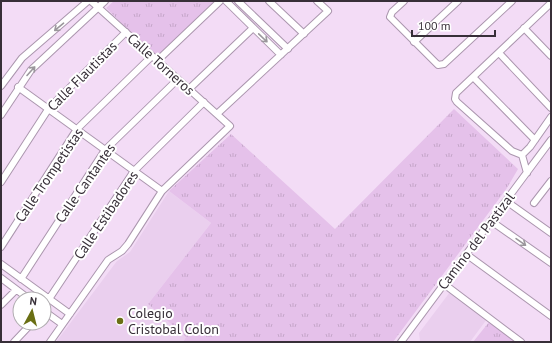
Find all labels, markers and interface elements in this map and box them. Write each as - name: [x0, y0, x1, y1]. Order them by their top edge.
- scale bar: [412, 12, 495, 38]
- text: 100 m: [418, 18, 451, 33]
- one-way arrow: [53, 22, 64, 31]
- street label: Calle Torneros: [124, 29, 198, 99]
- one-way arrow: [258, 33, 268, 42]
- street label: Calle Flautistas: [43, 37, 121, 115]
- one-way arrow: [26, 66, 36, 76]
- street label: Calle Trompetistas: [11, 124, 87, 226]
- street label: Calle Cantantes: [51, 140, 119, 226]
- street label: Calle Estibadores: [70, 167, 142, 263]
- street label: Camino del Pastizal: [434, 189, 518, 293]
- one-way arrow: [515, 238, 526, 246]
- north arrow: [12, 291, 52, 331]
- text: N: [29, 294, 38, 308]
- place label: Colegio Cristobal Colon: [128, 304, 219, 338]
- marker: Colegio Cristobal Colon: [115, 316, 125, 326]

